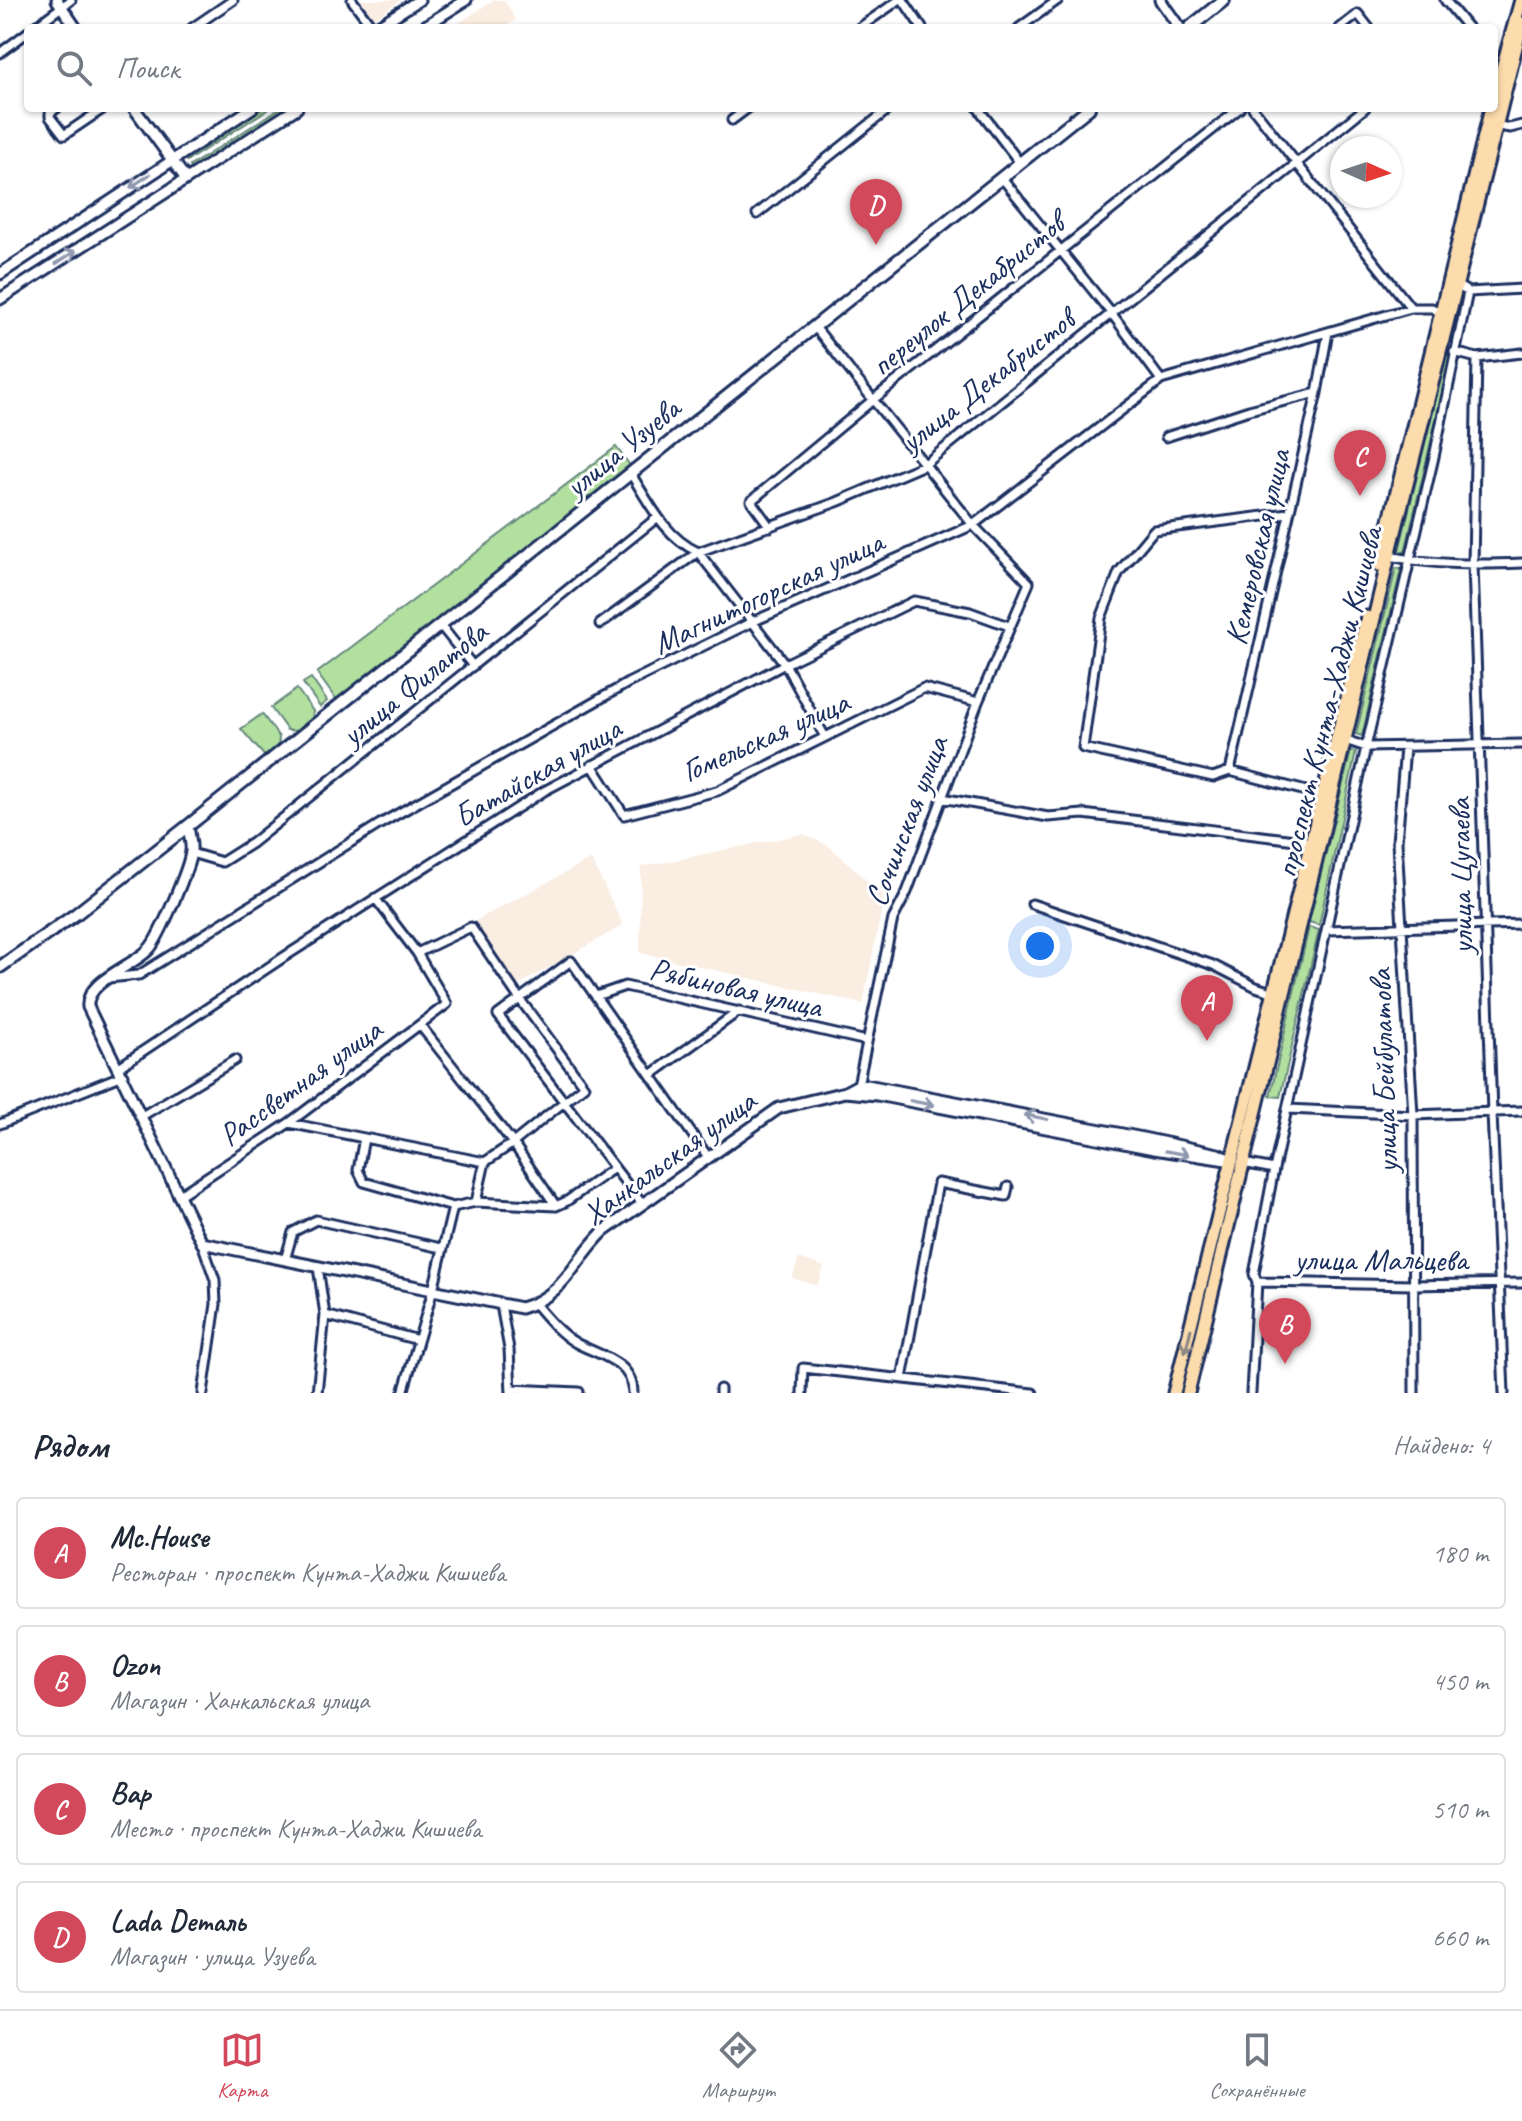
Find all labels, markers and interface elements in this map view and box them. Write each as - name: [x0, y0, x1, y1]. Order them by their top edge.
- search box: [24, 24, 1498, 112]
- icon: search: [52, 46, 96, 90]
- text: Поиск: [116, 49, 179, 87]
- north arrow: [1330, 136, 1402, 208]
- one-way arrow: [129, 174, 152, 190]
- pin: D: [850, 179, 902, 245]
- street label: переулок Декабристов: [862, 199, 1078, 385]
- one-way arrow: [54, 248, 76, 265]
- street label: улица Декабристов: [890, 296, 1087, 462]
- street label: улица Узуева: [555, 387, 691, 508]
- pin: C: [1334, 430, 1386, 496]
- street label: Кемеровская улица: [1215, 443, 1300, 649]
- street label: Магнитогорская улица: [646, 520, 893, 664]
- street label: проспект Кунта-Хаджи Кишиева: [1265, 520, 1393, 882]
- street label: улица Филатова: [331, 611, 497, 756]
- street label: Гомельская улица: [675, 680, 857, 792]
- street label: Батайская улица: [446, 707, 630, 837]
- street label: Сочинская улица: [855, 729, 958, 912]
- street label: улица Цугаева: [1439, 796, 1482, 956]
- your location: [1020, 926, 1060, 966]
- street label: Рябиновая улица: [646, 948, 828, 1028]
- street label: улица Бейбулатова: [1359, 966, 1408, 1176]
- pin: A: [1181, 975, 1233, 1041]
- street label: Рассветная улица: [211, 1008, 392, 1155]
- street label: Ханкальская улица: [575, 1080, 766, 1234]
- one-way arrow: [908, 1097, 934, 1112]
- one-way arrow: [1023, 1109, 1049, 1124]
- one-way arrow: [1164, 1146, 1189, 1161]
- street label: улица Мальцева: [1292, 1239, 1471, 1280]
- pin: B: [1259, 1298, 1311, 1364]
- one-way arrow: [1179, 1328, 1194, 1354]
- text: Рядом: [32, 1424, 108, 1467]
- text: Найдено: 4: [1393, 1429, 1490, 1462]
- text: Mc.House: [110, 1518, 208, 1556]
- text: A: [53, 1537, 67, 1570]
- text: 180 m: [1432, 1537, 1488, 1570]
- text: Ресторан · проспект Кунта-Хаджи Кишиева: [110, 1556, 506, 1589]
- text: Ozon: [110, 1646, 160, 1684]
- text: B: [53, 1665, 67, 1698]
- text: 450 m: [1432, 1665, 1488, 1698]
- text: Магазин · Ханкальская улица: [110, 1684, 369, 1717]
- text: Вар: [110, 1774, 150, 1812]
- text: C: [54, 1793, 66, 1826]
- text: 510 m: [1432, 1793, 1488, 1826]
- text: Место · проспект Кунта-Хаджи Кишиева: [110, 1812, 482, 1845]
- text: Lada Dеталь: [110, 1902, 246, 1940]
- text: D: [52, 1921, 68, 1954]
- text: 660 m: [1432, 1921, 1488, 1954]
- text: Магазин · улица Узуева: [110, 1940, 315, 1973]
- tab: Карта: [217, 2028, 268, 2104]
- tab: Маршрут: [702, 2028, 775, 2104]
- tab: Сохранённые: [1209, 2028, 1305, 2104]

